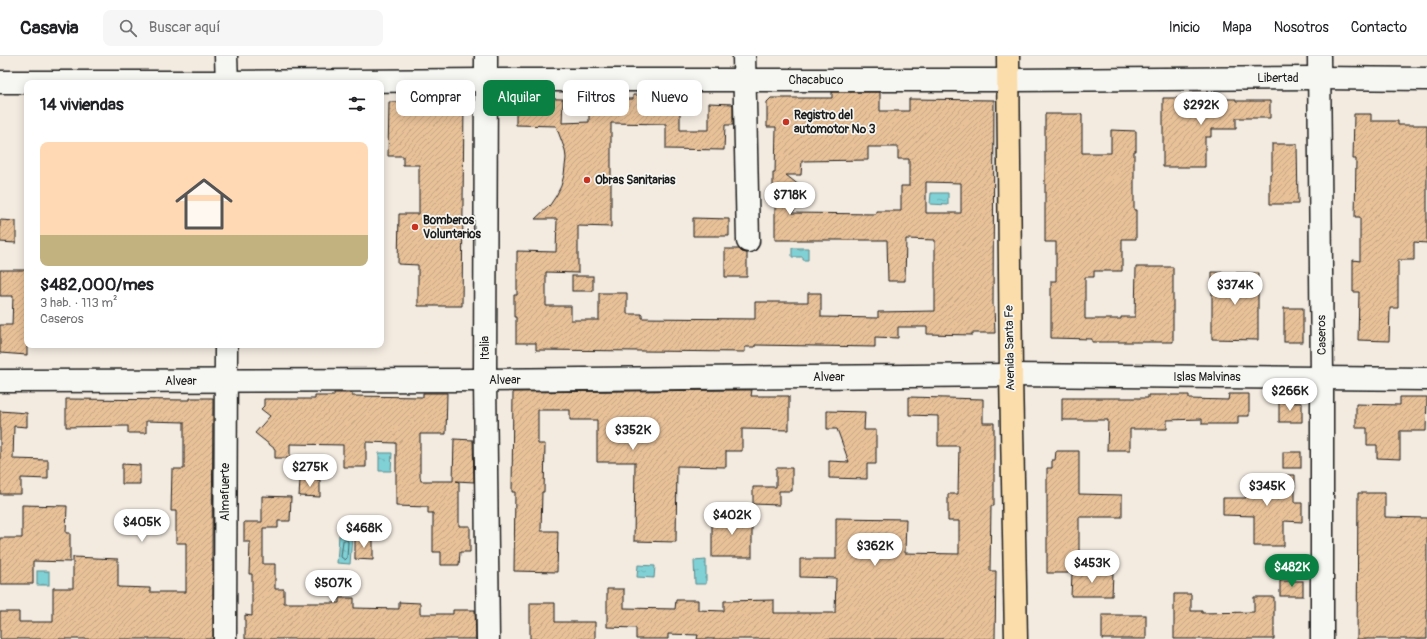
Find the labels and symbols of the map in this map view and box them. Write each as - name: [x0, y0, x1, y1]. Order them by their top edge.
- street label: Libertad: [1257, 71, 1299, 86]
- street label: Chacabuco: [789, 73, 844, 88]
- pin: $292K: [1173, 92, 1229, 126]
- place label: Registro del automotor Nº 3: [794, 108, 876, 137]
- marker: Registro del automotor Nº 3: [781, 117, 791, 127]
- place label: Obras Sanitarias: [595, 173, 676, 188]
- marker: Obras Sanitarias: [582, 175, 592, 185]
- pin: $718K: [762, 182, 818, 216]
- place label: Bomberos Voluntarios: [423, 213, 481, 242]
- marker: Bomberos Voluntarios: [410, 222, 420, 232]
- pin: $374K: [1207, 272, 1263, 306]
- street label: Avenida Santa Fe: [1002, 305, 1018, 391]
- street label: Caseros: [1314, 314, 1330, 355]
- street label: Italia: [478, 335, 493, 360]
- street label: Alvear: [813, 370, 846, 385]
- street label: Islas Malvinas: [1173, 370, 1241, 385]
- street label: Alvear: [489, 373, 522, 388]
- street label: Alvear: [165, 374, 198, 389]
- pin: $266K: [1262, 378, 1318, 412]
- pin: $352K: [605, 417, 661, 451]
- pin: $275K: [282, 454, 338, 488]
- street label: Almafuerte: [218, 463, 233, 521]
- pin: $345K: [1239, 473, 1295, 507]
- pin: $402K: [704, 502, 760, 536]
- pin: $405K: [114, 509, 170, 543]
- pin: $468K: [336, 515, 392, 549]
- pin: $362K: [847, 533, 903, 567]
- pin: $453K: [1064, 550, 1120, 584]
- pin: $482K: [1264, 554, 1320, 588]
- pin: $507K: [305, 570, 361, 604]

